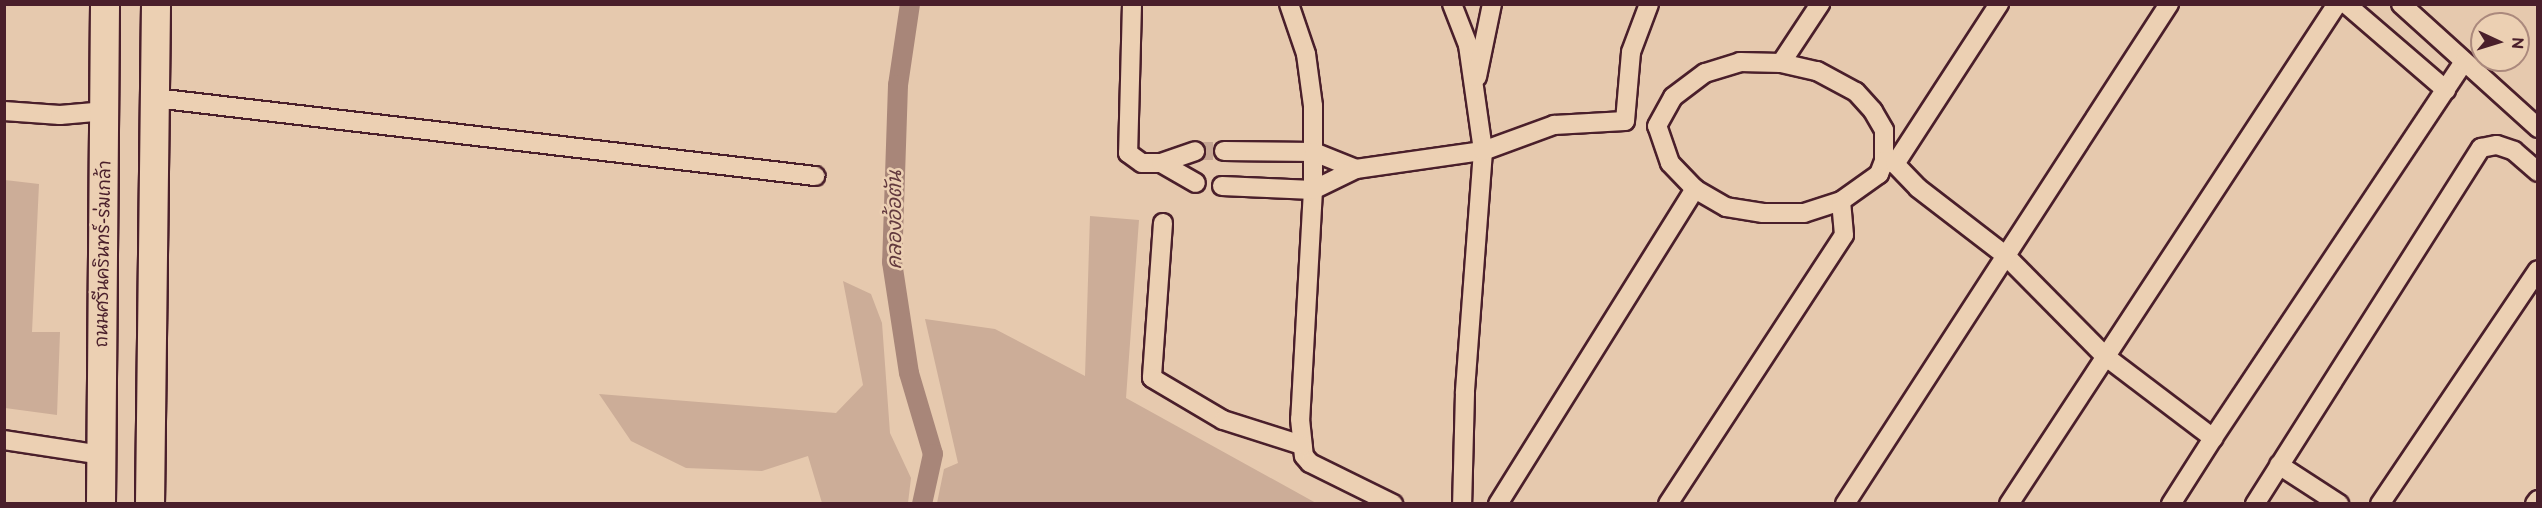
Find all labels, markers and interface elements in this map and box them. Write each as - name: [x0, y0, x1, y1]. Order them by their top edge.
- north arrow: [2470, 12, 2530, 72]
- text: N: [2507, 36, 2526, 50]
- street label: ถนนศรีนครินทร์-ร่มเกล้า: [92, 160, 116, 348]
- water label: คลองอ้อตัน: [883, 171, 907, 269]

